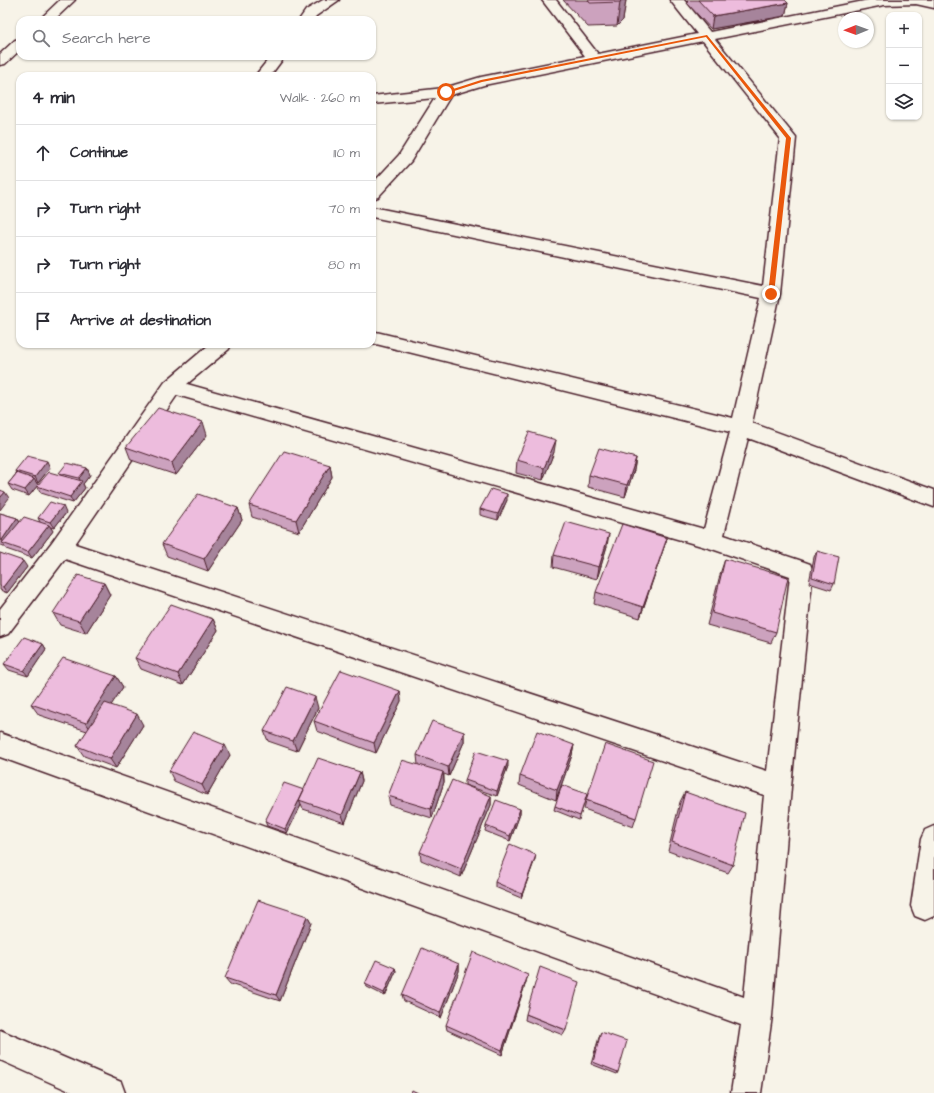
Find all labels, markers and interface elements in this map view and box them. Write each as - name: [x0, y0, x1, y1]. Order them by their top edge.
- north arrow: [838, 12, 874, 48]
- map controls: [886, 12, 922, 120]
- button: +: [886, 12, 922, 48]
- search box: [16, 16, 376, 60]
- icon: search: [30, 27, 52, 49]
- text: Search here: [62, 28, 151, 49]
- button: −: [886, 48, 922, 84]
- route start: [437, 83, 455, 101]
- button: layers: [886, 84, 922, 120]
- text: 4 min: [32, 86, 75, 110]
- text: Walk · 260 m: [280, 89, 360, 107]
- icon: ahead: [32, 142, 54, 164]
- text: Continue: [70, 142, 128, 163]
- text: 110 m: [333, 144, 360, 162]
- icon: right: [32, 198, 54, 220]
- text: Turn right: [70, 198, 141, 219]
- text: 70 m: [328, 200, 360, 218]
- icon: right: [32, 254, 54, 276]
- text: Turn right: [70, 254, 141, 275]
- text: 80 m: [328, 256, 360, 274]
- route end: [762, 285, 780, 303]
- icon: arrive: [32, 310, 54, 332]
- text: Arrive at destination: [70, 310, 211, 331]

